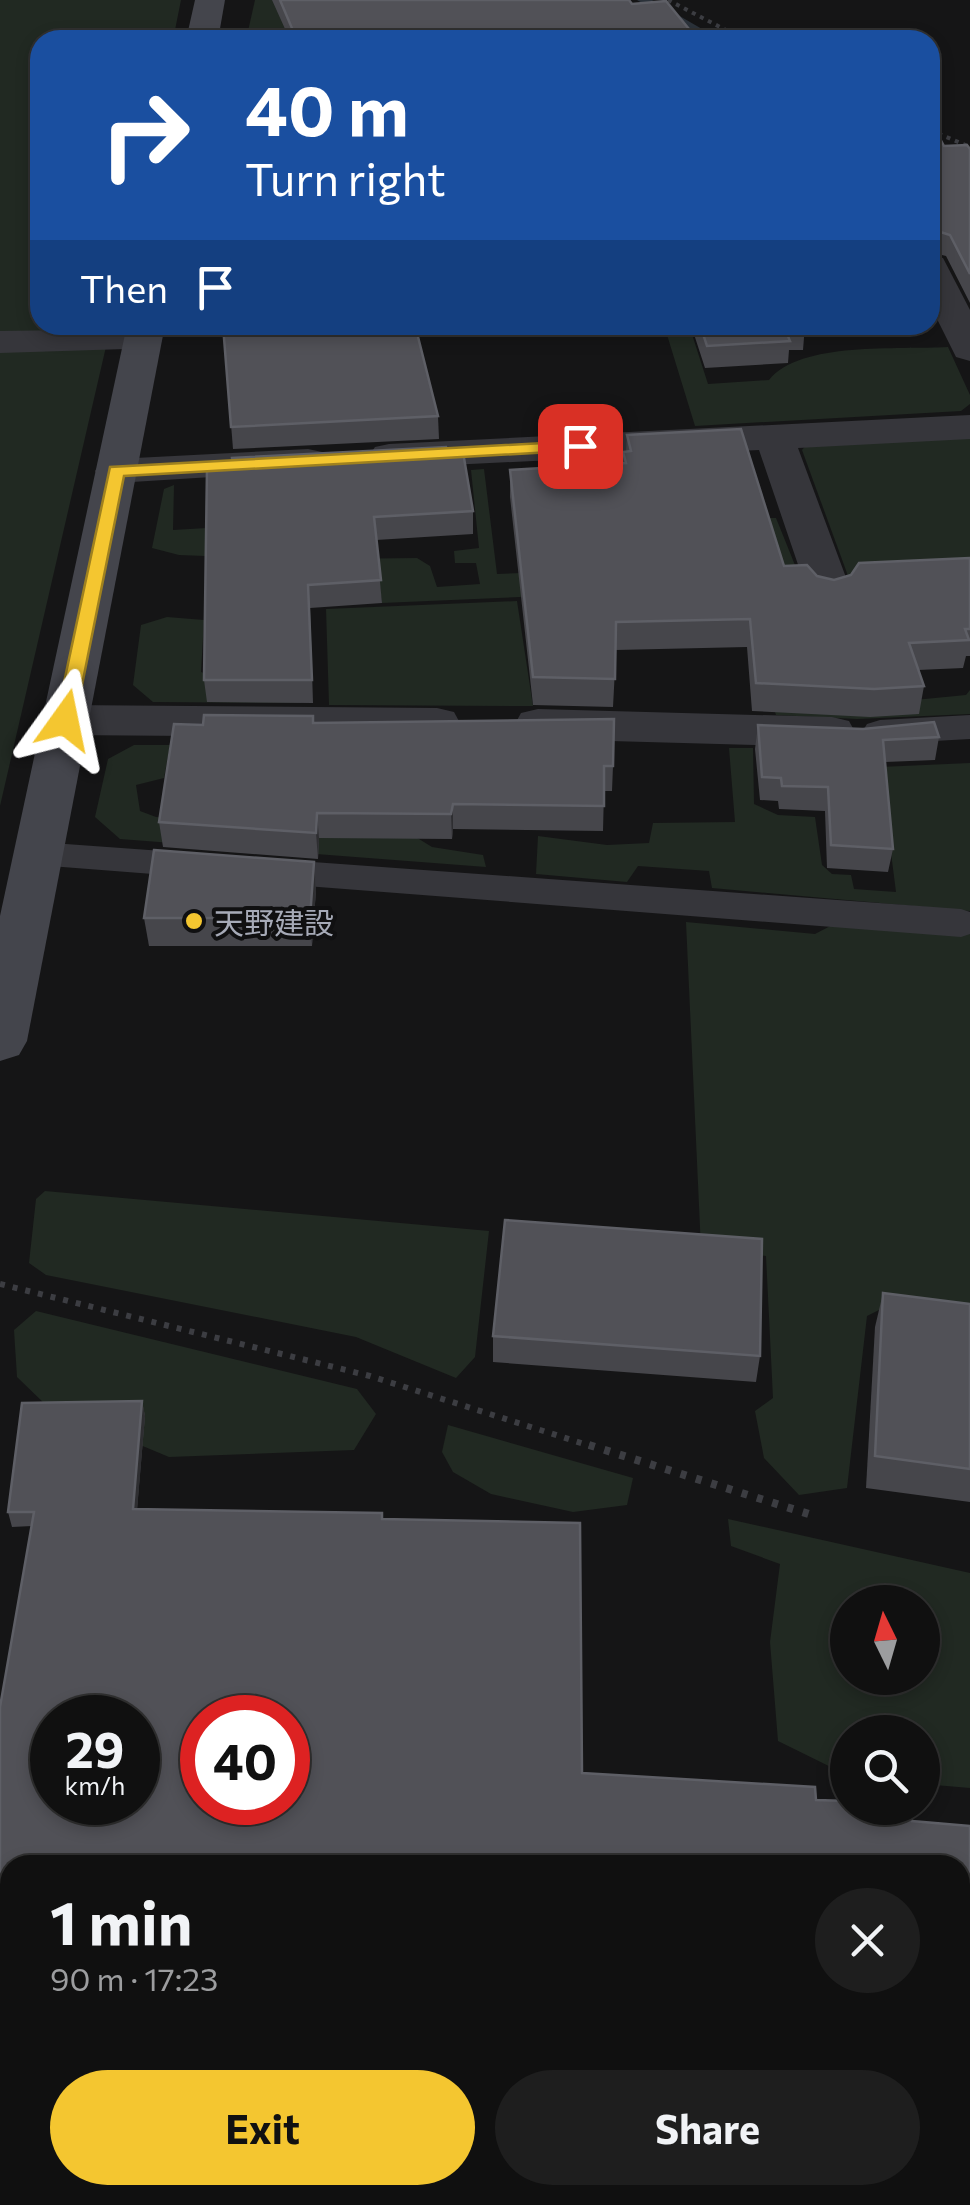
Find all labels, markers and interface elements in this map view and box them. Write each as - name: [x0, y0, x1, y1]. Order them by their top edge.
- text: 40 m: [245, 65, 409, 150]
- icon: right: [80, 70, 210, 200]
- text: Turn right: [245, 150, 446, 205]
- icon: arrive: [188, 260, 243, 315]
- text: Then: [80, 264, 168, 311]
- pin: [538, 404, 623, 489]
- icon: arrive: [553, 419, 608, 474]
- position arrow: [13.0, 668, 117.0, 772]
- place label: 天野建設: [214, 903, 334, 940]
- marker: 天野建設: [183, 910, 205, 932]
- north arrow: [830, 1585, 940, 1695]
- map controls: [830, 1585, 940, 1825]
- speed limit sign: 40: [180, 1695, 310, 1825]
- button: search: [830, 1715, 940, 1825]
- text: 29: [65, 1717, 124, 1778]
- text: km/h: [65, 1770, 125, 1800]
- text: 1 min: [50, 1884, 192, 1957]
- button: close: [815, 1888, 920, 1993]
- text: 90 m · 17:23: [50, 1958, 218, 1998]
- button: Exit: [50, 2070, 475, 2185]
- button: Share: [495, 2070, 920, 2185]

